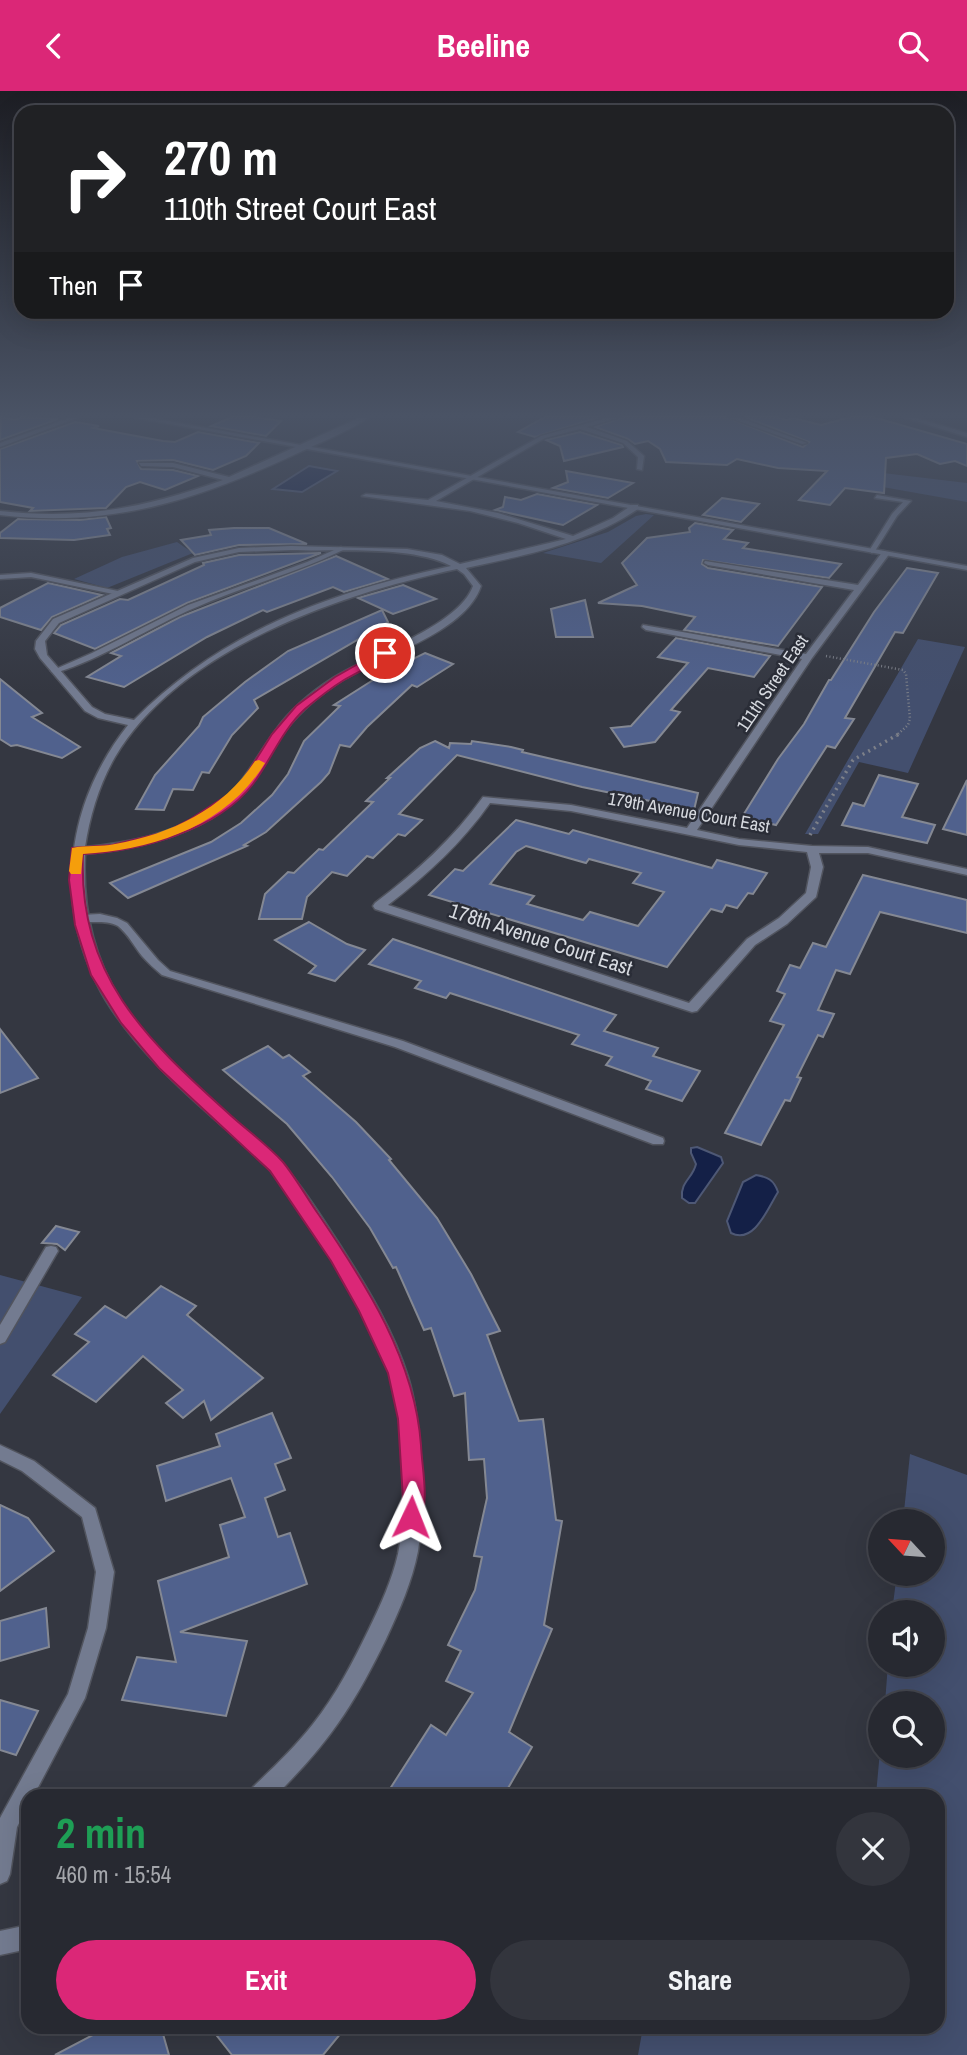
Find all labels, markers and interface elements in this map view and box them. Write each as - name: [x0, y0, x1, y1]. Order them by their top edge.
- text: Beeline: [437, 24, 530, 67]
- icon: back: [35, 27, 73, 65]
- icon: search: [894, 27, 932, 65]
- text: 270 m: [164, 124, 278, 190]
- icon: right: [49, 133, 140, 224]
- text: 110th Street Court East: [164, 187, 436, 230]
- icon: arrive: [112, 266, 150, 304]
- text: Then: [49, 268, 98, 303]
- pin: [355, 623, 415, 683]
- street label: 111th Street East: [730, 630, 814, 736]
- icon: arrive: [366, 634, 404, 672]
- street label: 179th Avenue Court East: [606, 785, 772, 839]
- street label: 178th Avenue Court East: [446, 896, 637, 982]
- position arrow: [374, 1480, 448, 1554]
- north arrow: [868, 1509, 945, 1585]
- map controls: [868, 1509, 945, 1768]
- button: sound: [868, 1600, 945, 1677]
- button: search: [868, 1691, 945, 1768]
- text: 2 min: [56, 1805, 146, 1861]
- button: close: [836, 1812, 910, 1886]
- text: 460 m · 15:54: [56, 1859, 171, 1890]
- button: Exit: [56, 1940, 476, 2020]
- button: Share: [490, 1940, 910, 2020]

